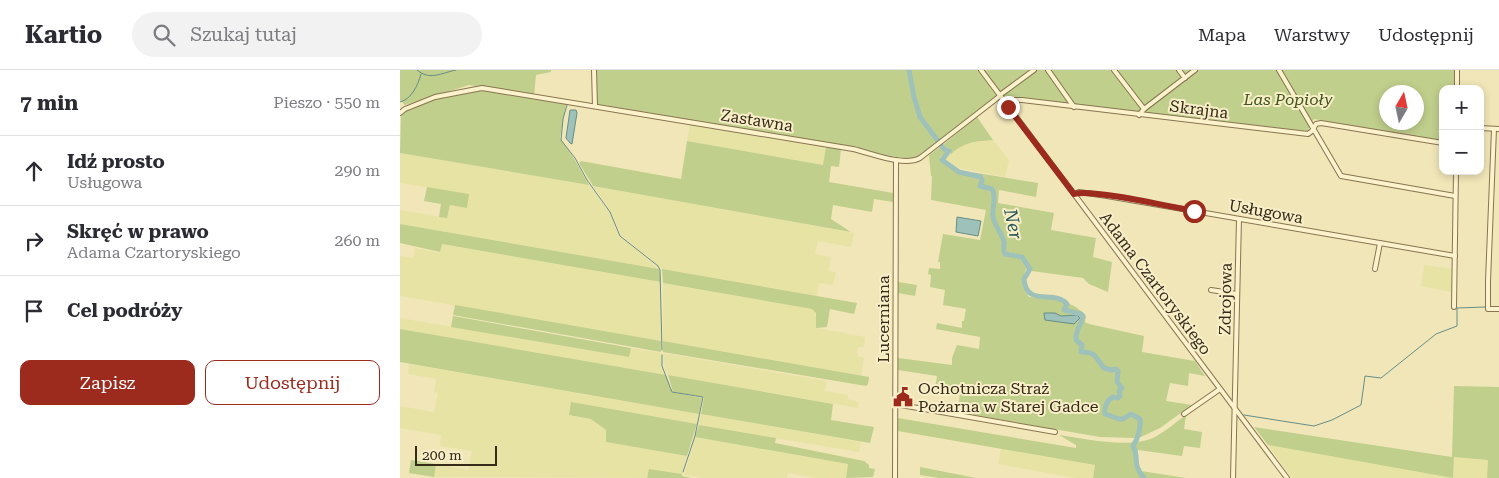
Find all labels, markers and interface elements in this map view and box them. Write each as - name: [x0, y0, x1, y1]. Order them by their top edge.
- search box: [132, 12, 482, 57]
- text: Kartio: [25, 21, 102, 49]
- icon: search: [150, 21, 178, 49]
- text: Szukaj tutaj: [190, 23, 297, 46]
- text: Mapa: [1198, 24, 1246, 45]
- text: Warstwy: [1274, 24, 1350, 45]
- text: Udostępnij: [1378, 24, 1474, 45]
- north arrow: [1379, 85, 1424, 130]
- map controls: [1439, 85, 1484, 175]
- button: +: [1439, 85, 1484, 130]
- park label: Las Popioły: [1242, 90, 1333, 109]
- text: 7 min: [20, 91, 78, 115]
- text: Pieszo · 550 m: [273, 93, 380, 112]
- route end: [997, 96, 1020, 119]
- street label: Skrajna: [1169, 96, 1230, 123]
- street label: Zastawna: [719, 105, 795, 136]
- button: −: [1439, 130, 1484, 175]
- text: Idź prosto: [67, 150, 165, 173]
- icon: ahead: [20, 157, 48, 185]
- text: 290 m: [334, 161, 380, 180]
- text: Usługowa: [67, 173, 142, 192]
- street label: Usługowa: [1227, 196, 1305, 227]
- route start: [1183, 200, 1206, 223]
- water label: Ner: [1000, 206, 1027, 242]
- street label: Adama Czartoryskiego: [1096, 208, 1216, 359]
- text: Skręć w prawo: [67, 220, 209, 243]
- icon: right: [20, 227, 48, 255]
- text: 260 m: [334, 231, 380, 250]
- text: Adama Czartoryskiego: [67, 243, 241, 262]
- street label: Zdrojowa: [1215, 262, 1236, 335]
- street label: Lucerniana: [874, 275, 893, 363]
- icon: arrive: [20, 297, 48, 325]
- text: Cel podróży: [67, 299, 182, 322]
- button: Zapisz: [20, 360, 195, 405]
- button: Udostępnij: [205, 360, 380, 405]
- place label: Ochotnicza Straż Pożarna w Starej Gadce: [918, 379, 1099, 416]
- public building icon: Ochotnicza Straż Pożarna w Starej Gadce: [892, 386, 914, 408]
- scale bar: [415, 443, 498, 466]
- text: 200 m: [422, 447, 462, 463]

